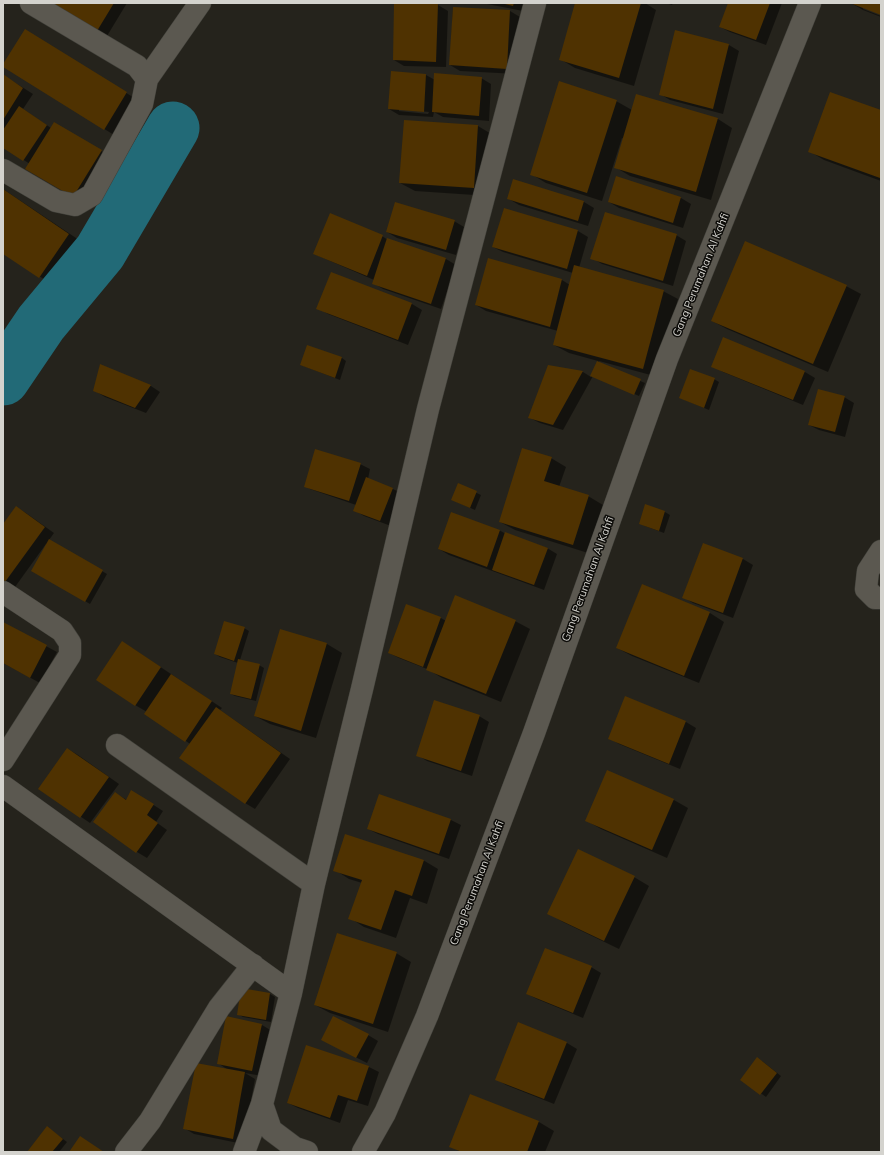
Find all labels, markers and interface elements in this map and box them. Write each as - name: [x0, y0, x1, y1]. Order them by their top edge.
- street label: Gang Perumahan Al Kahfi: [670, 211, 732, 339]
- street label: Gang Perumahan Al Kahfi: [559, 515, 617, 643]
- street label: Gang Perumahan Al Kahfi: [447, 819, 507, 947]

